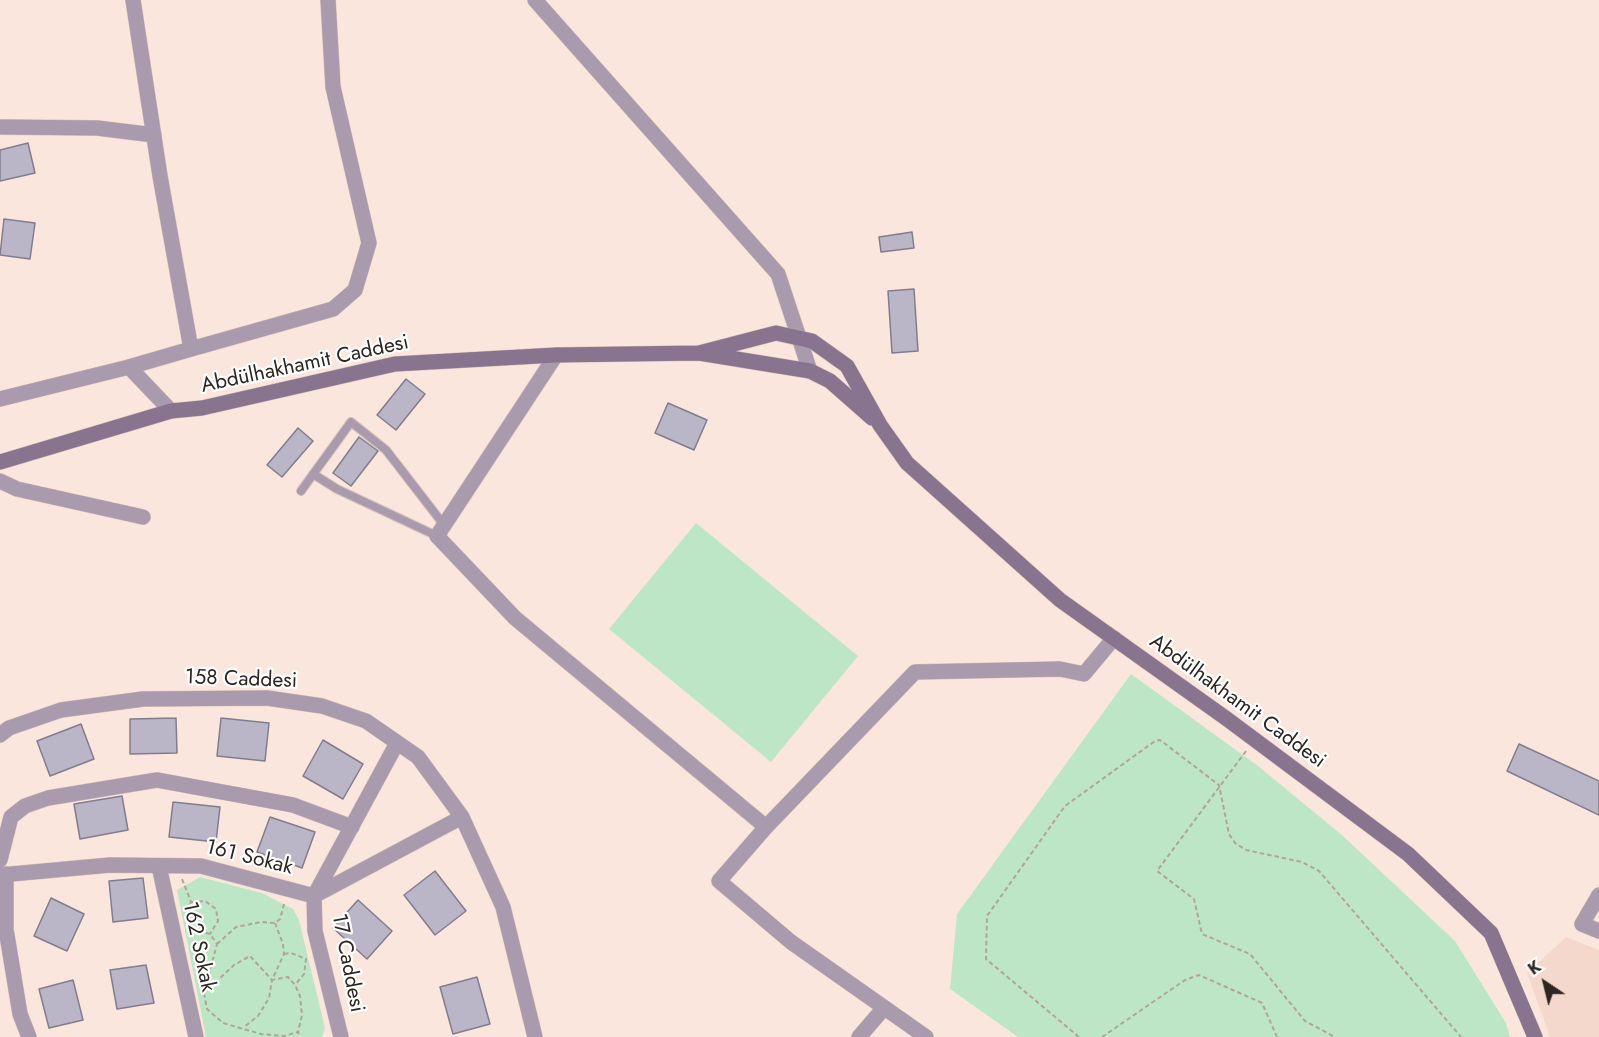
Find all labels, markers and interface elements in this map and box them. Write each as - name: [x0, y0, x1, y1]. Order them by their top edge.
- street label: Abdülhakhamit Caddesi: [199, 331, 411, 399]
- street label: Abdülhakhamit Caddesi: [1144, 630, 1330, 774]
- street label: 158 Caddesi: [184, 665, 298, 695]
- street label: 161 Sokak: [203, 835, 295, 881]
- street label: 162 Sokak: [176, 900, 220, 994]
- street label: 17 Caddesi: [325, 912, 369, 1014]
- north arrow: [1515, 953, 1575, 1013]
- text: K: [1523, 955, 1546, 980]

